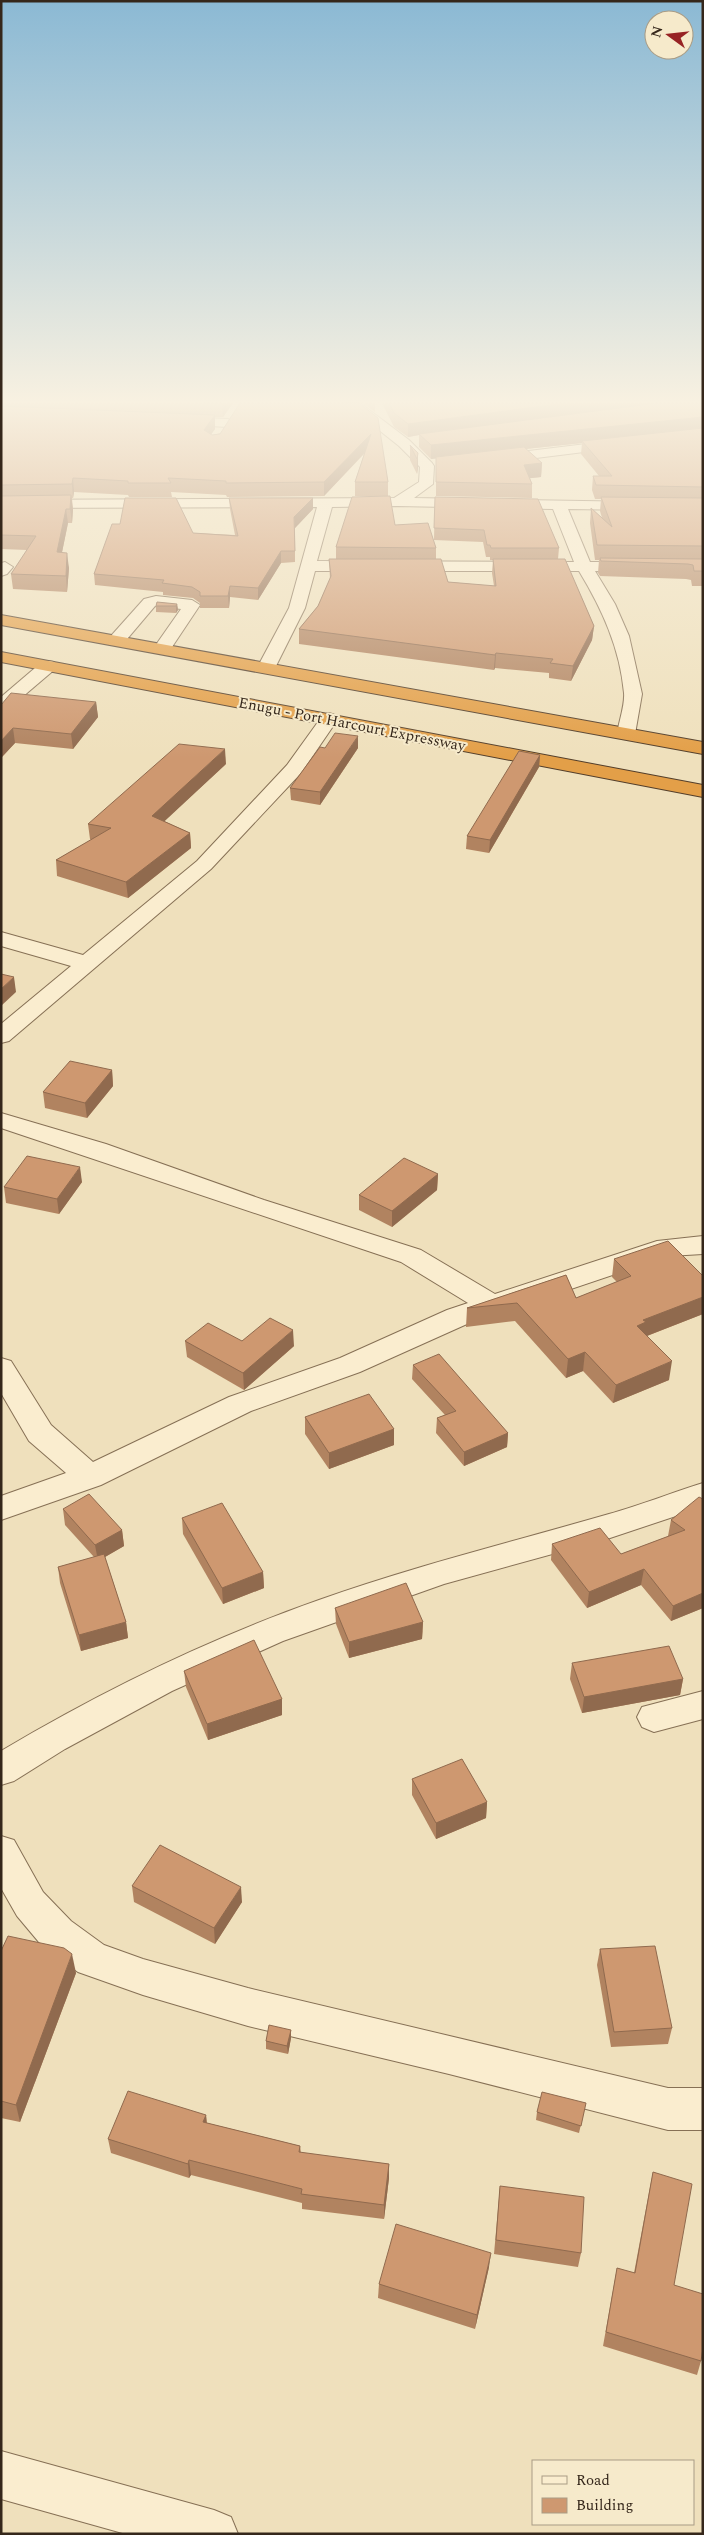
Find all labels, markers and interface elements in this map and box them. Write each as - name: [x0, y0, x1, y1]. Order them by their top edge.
- north arrow: [644, 10, 694, 60]
- text: N: [645, 24, 669, 40]
- street label: Enugu - Port Harcourt Expressway: [236, 691, 468, 758]
- legend: [532, 2460, 694, 2525]
- text: Road: [576, 2469, 610, 2492]
- text: Building: [576, 2494, 633, 2517]

